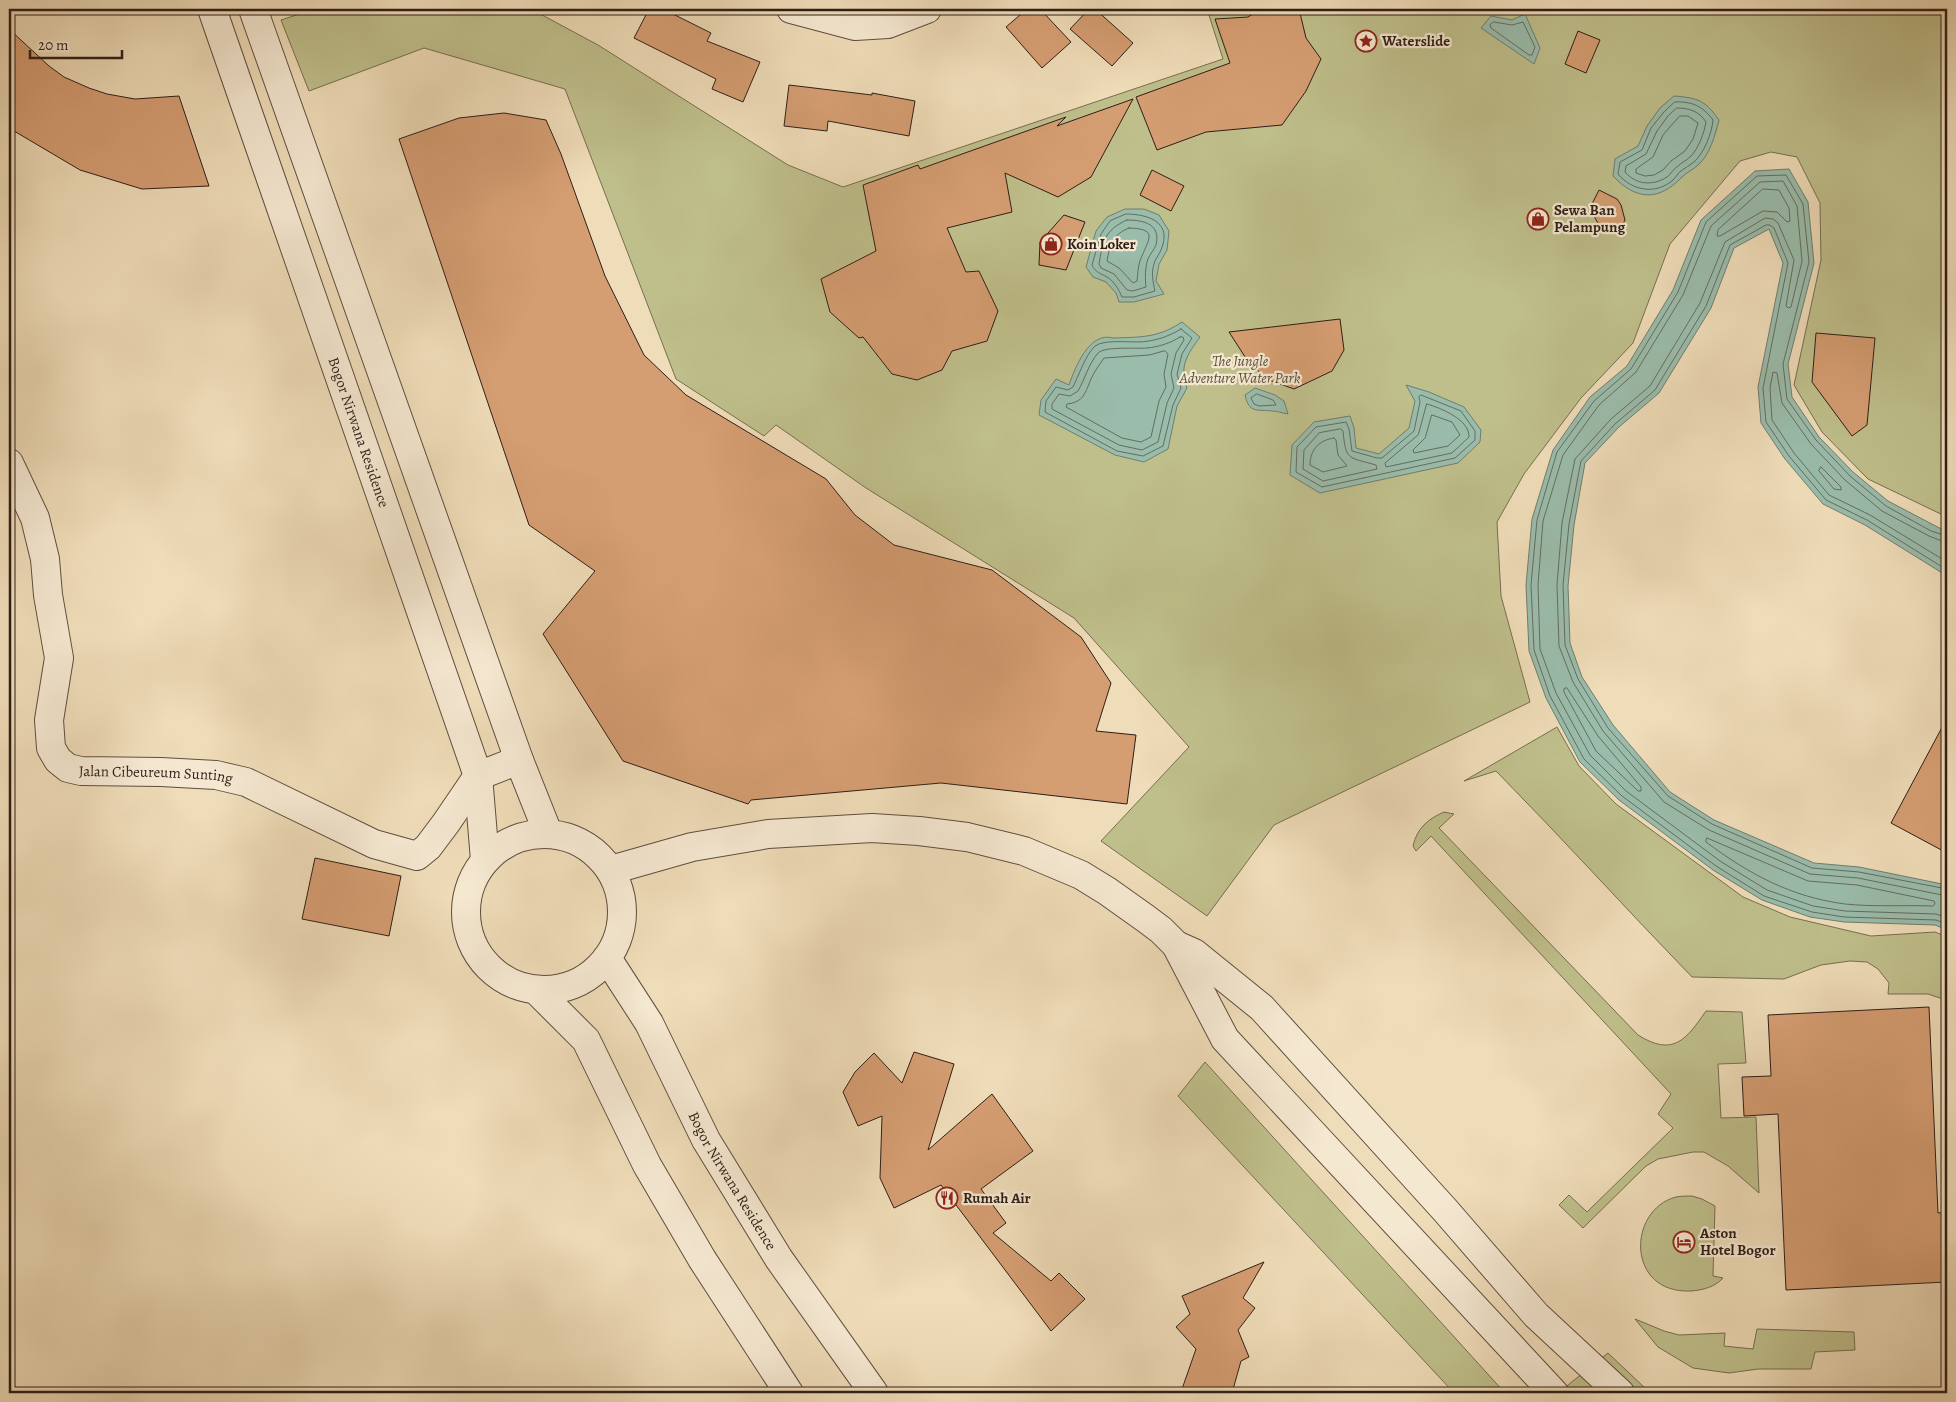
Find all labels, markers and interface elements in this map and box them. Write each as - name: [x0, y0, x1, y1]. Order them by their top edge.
- scale bar: [30, 28, 122, 60]
- place icon: Waterslide: [1354, 29, 1378, 53]
- place label: Waterslide: [1381, 31, 1450, 51]
- text: 20 m: [38, 35, 69, 55]
- place label: Sewa Ban Pelampung: [1554, 200, 1625, 237]
- shop icon: Sewa Ban Pelampung: [1526, 207, 1550, 231]
- shop icon: Koin Loker: [1039, 232, 1063, 256]
- place label: Koin Loker: [1067, 234, 1136, 254]
- park label: The Jungle Adventure Water Park: [1179, 351, 1301, 388]
- street label: Bogor Nirwana Residence: [323, 354, 394, 510]
- street label: Jalan Cibeureum Sunting: [79, 761, 235, 789]
- street label: Bogor Nirwana Residence: [684, 1108, 781, 1254]
- restaurant icon: Rumah Air: [935, 1186, 959, 1210]
- place label: Rumah Air: [963, 1188, 1031, 1208]
- place label: Aston Hotel Bogor: [1699, 1223, 1776, 1260]
- hotel icon: Aston Hotel Bogor: [1672, 1230, 1696, 1254]

